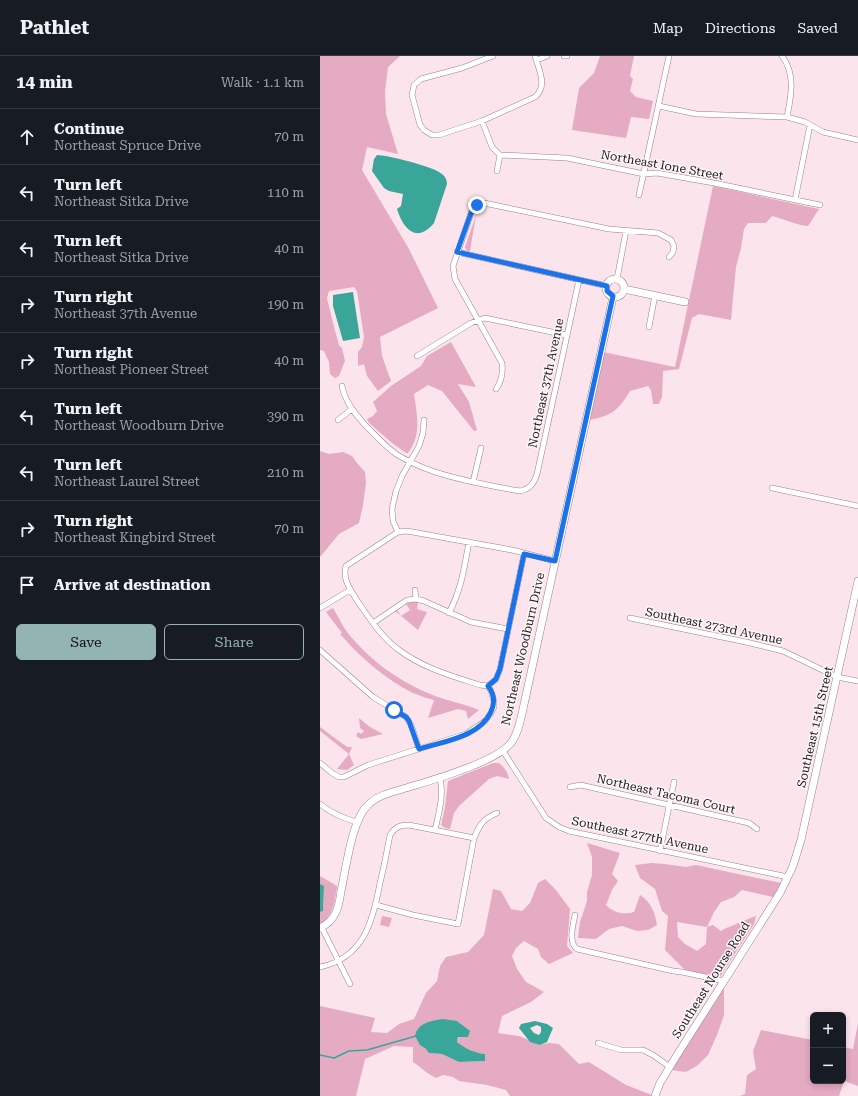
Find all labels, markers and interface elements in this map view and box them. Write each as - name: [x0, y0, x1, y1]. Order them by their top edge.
- text: Pathlet: [20, 16, 89, 39]
- text: Map: [653, 20, 683, 36]
- text: Directions: [705, 20, 775, 36]
- text: Saved: [797, 20, 838, 36]
- text: 14 min: [16, 72, 73, 92]
- text: Walk · 1.1 km: [221, 75, 304, 90]
- text: Continue: [54, 120, 124, 138]
- icon: ahead: [16, 126, 38, 148]
- text: 70 m: [274, 129, 304, 144]
- text: Northeast Spruce Drive: [54, 138, 201, 153]
- street label: Northeast Ione Street: [600, 147, 725, 183]
- text: Turn left: [54, 176, 122, 194]
- icon: left: [16, 182, 38, 204]
- text: 110 m: [267, 185, 304, 200]
- text: Northeast Sitka Drive: [54, 194, 189, 209]
- route end: [468, 196, 486, 214]
- text: Turn left: [54, 232, 122, 250]
- icon: left: [16, 238, 38, 260]
- text: 40 m: [274, 241, 304, 256]
- text: Northeast Sitka Drive: [54, 250, 189, 265]
- text: Turn right: [54, 288, 133, 306]
- icon: right: [16, 294, 38, 316]
- text: 190 m: [267, 297, 304, 312]
- text: Northeast 37th Avenue: [54, 306, 197, 321]
- street label: Northeast 37th Avenue: [525, 317, 567, 449]
- text: Turn right: [54, 344, 133, 362]
- icon: right: [16, 350, 38, 372]
- text: 40 m: [274, 353, 304, 368]
- text: Northeast Pioneer Street: [54, 362, 209, 377]
- text: Turn left: [54, 400, 122, 418]
- icon: left: [16, 406, 38, 428]
- text: 390 m: [267, 409, 304, 424]
- text: Northeast Woodburn Drive: [54, 418, 224, 433]
- text: Turn left: [54, 456, 122, 474]
- icon: left: [16, 462, 38, 484]
- text: 210 m: [267, 465, 304, 480]
- text: Northeast Laurel Street: [54, 474, 200, 489]
- text: Turn right: [54, 512, 133, 530]
- icon: right: [16, 518, 38, 540]
- text: 70 m: [274, 521, 304, 536]
- text: Northeast Kingbird Street: [54, 530, 216, 545]
- street label: Northeast Woodburn Drive: [499, 571, 548, 727]
- icon: arrive: [16, 574, 38, 596]
- text: Arrive at destination: [54, 576, 210, 594]
- street label: Southeast 273rd Avenue: [644, 605, 784, 647]
- button: Save: [16, 624, 156, 660]
- button: Share: [164, 624, 304, 660]
- street label: Southeast 15th Street: [794, 664, 836, 789]
- route start: [385, 701, 403, 719]
- street label: Northeast Tacoma Court: [595, 771, 737, 817]
- street label: Southeast 277th Avenue: [570, 814, 710, 856]
- street label: Southeast Nourse Road: [669, 919, 753, 1041]
- map controls: [810, 1012, 846, 1084]
- button: +: [810, 1012, 846, 1048]
- button: −: [810, 1048, 846, 1084]

